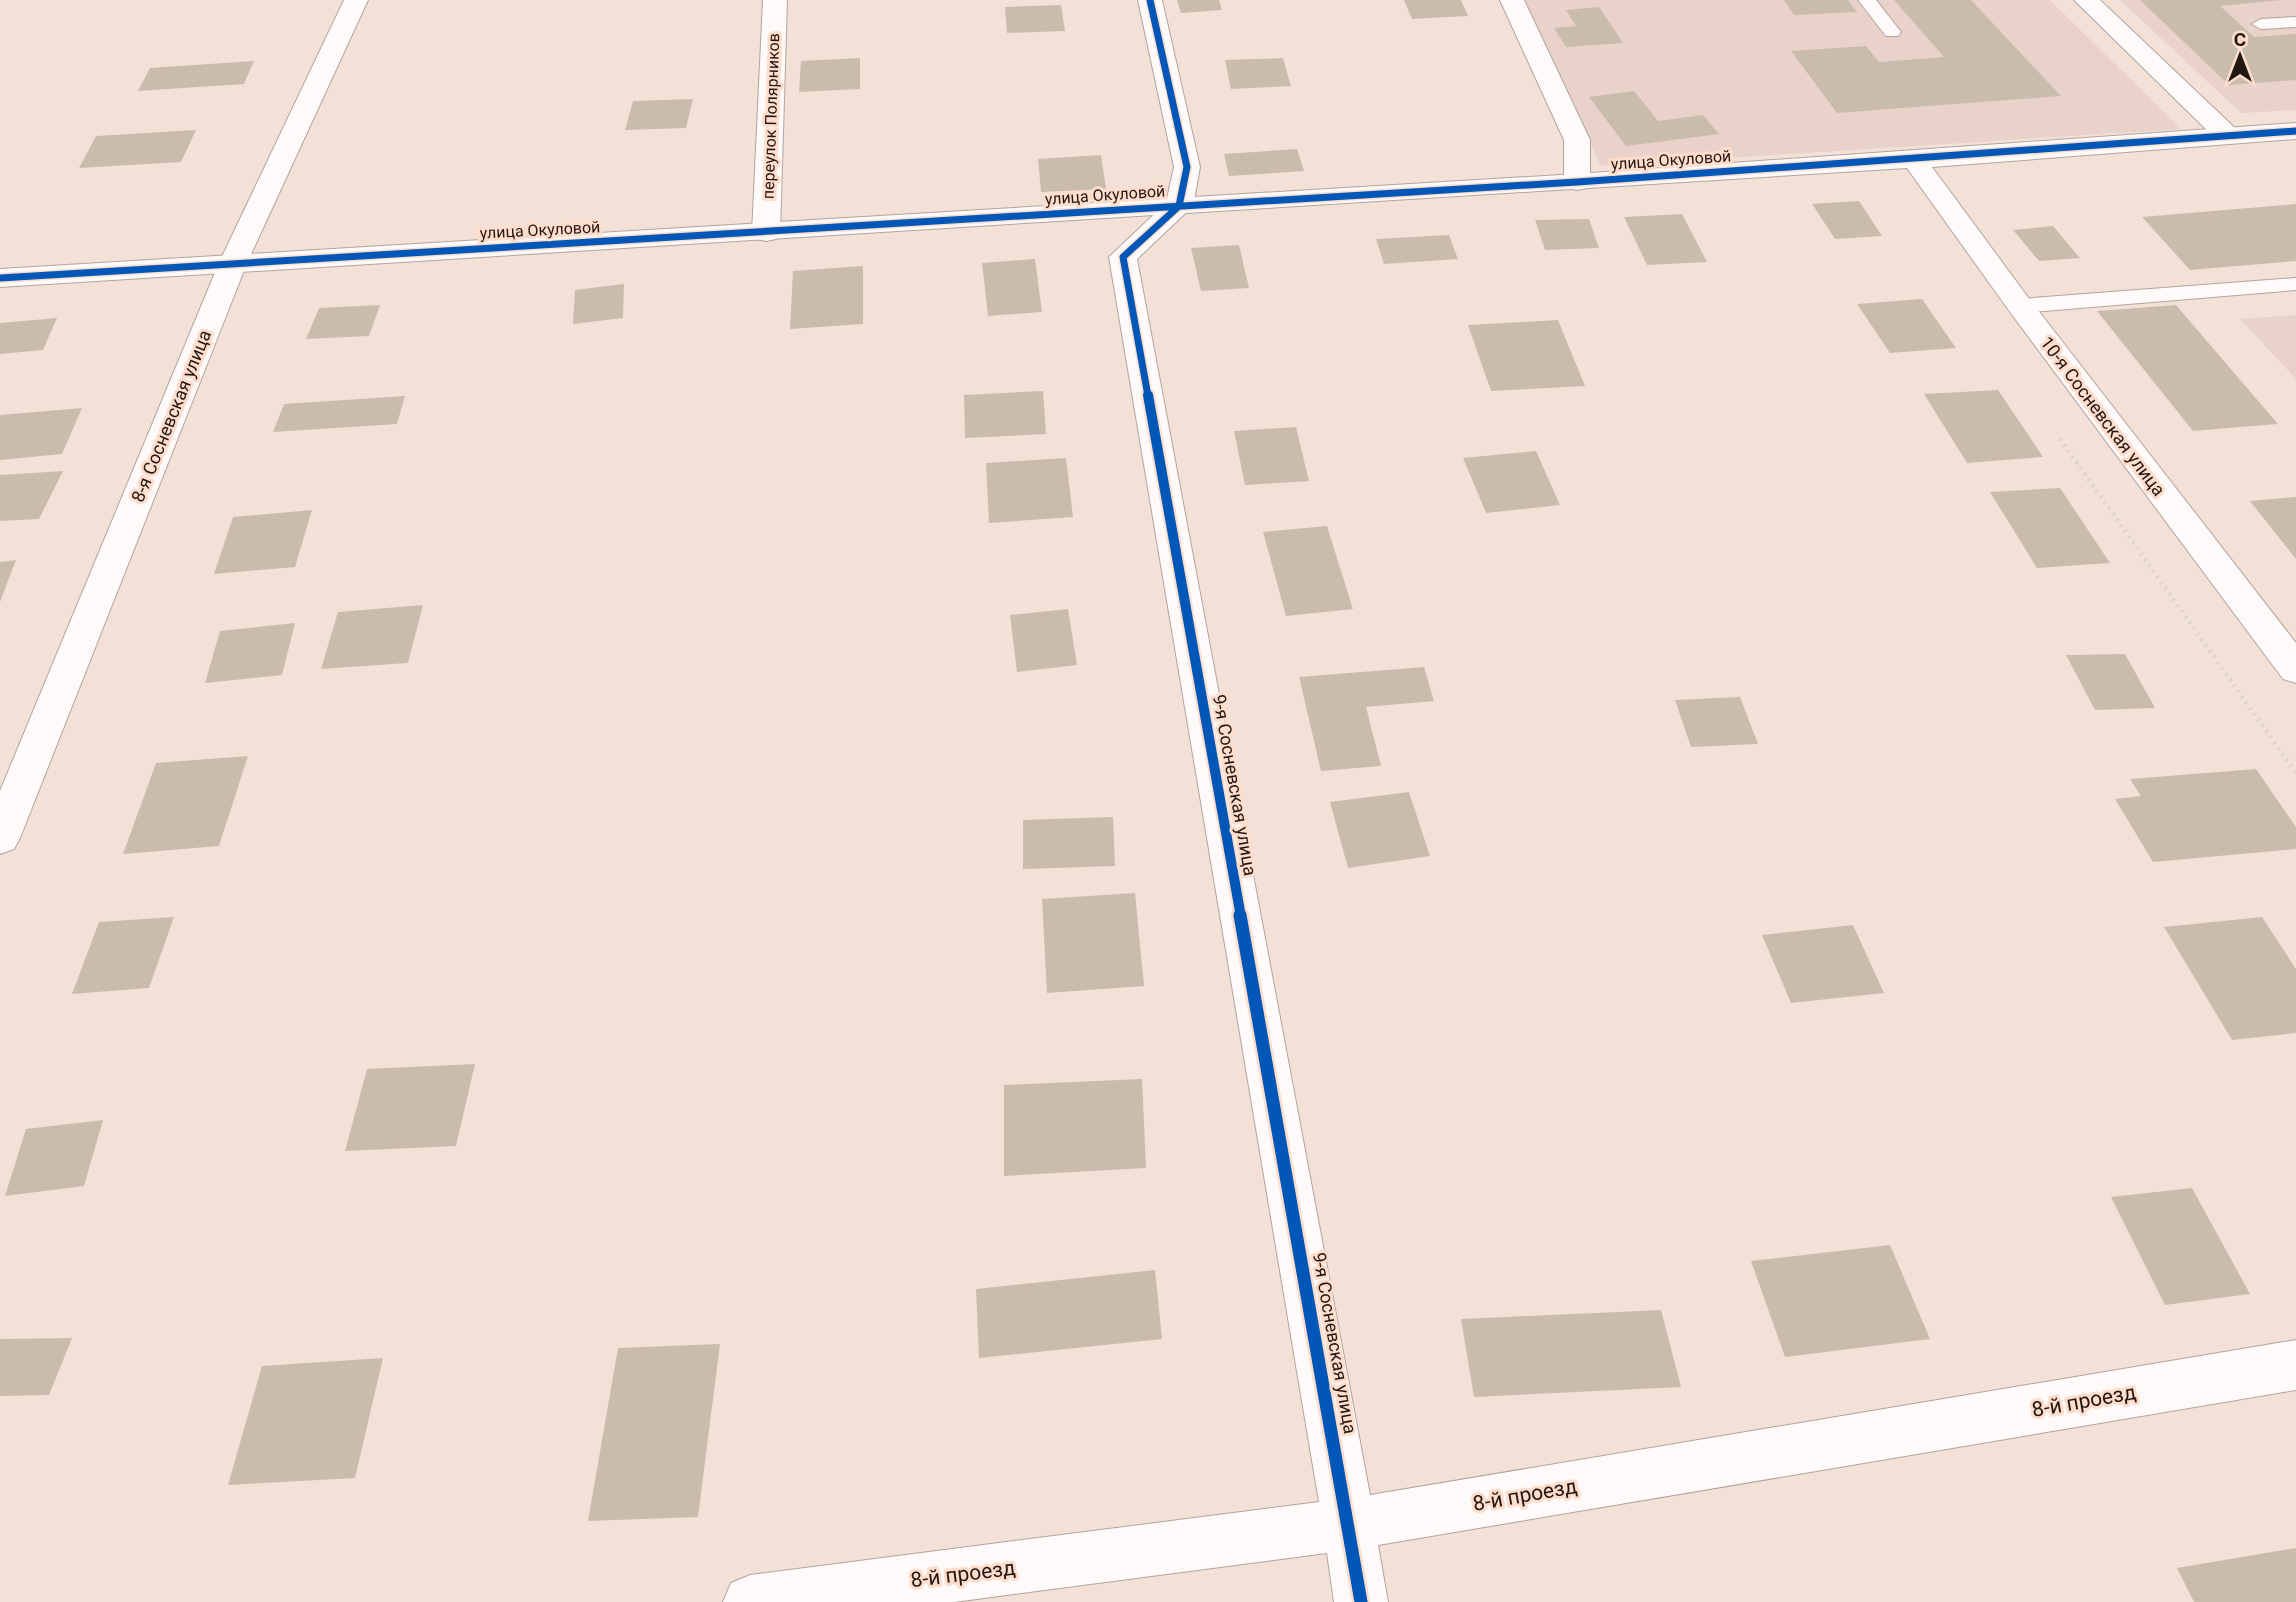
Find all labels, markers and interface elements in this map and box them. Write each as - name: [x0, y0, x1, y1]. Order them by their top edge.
- north arrow: [2205, 21, 2275, 91]
- text: С: [2234, 28, 2246, 51]
- street label: переулок Полярников: [759, 33, 783, 199]
- street label: улица Окуловой: [1610, 146, 1732, 174]
- street label: улица Окуловой: [1044, 181, 1166, 209]
- street label: улица Окуловой: [479, 217, 601, 243]
- street label: 8-я Сосневская улица: [127, 327, 215, 505]
- street label: 10-я Сосневская улица: [2036, 332, 2170, 500]
- street label: 9-я Сосневская улица: [1209, 693, 1261, 877]
- street label: 9-я Сосневская улица: [1309, 1251, 1361, 1435]
- street label: 8-й проезд: [2030, 1380, 2138, 1422]
- street label: 8-й проезд: [1471, 1474, 1579, 1516]
- street label: 8-й проезд: [909, 1556, 1017, 1592]

